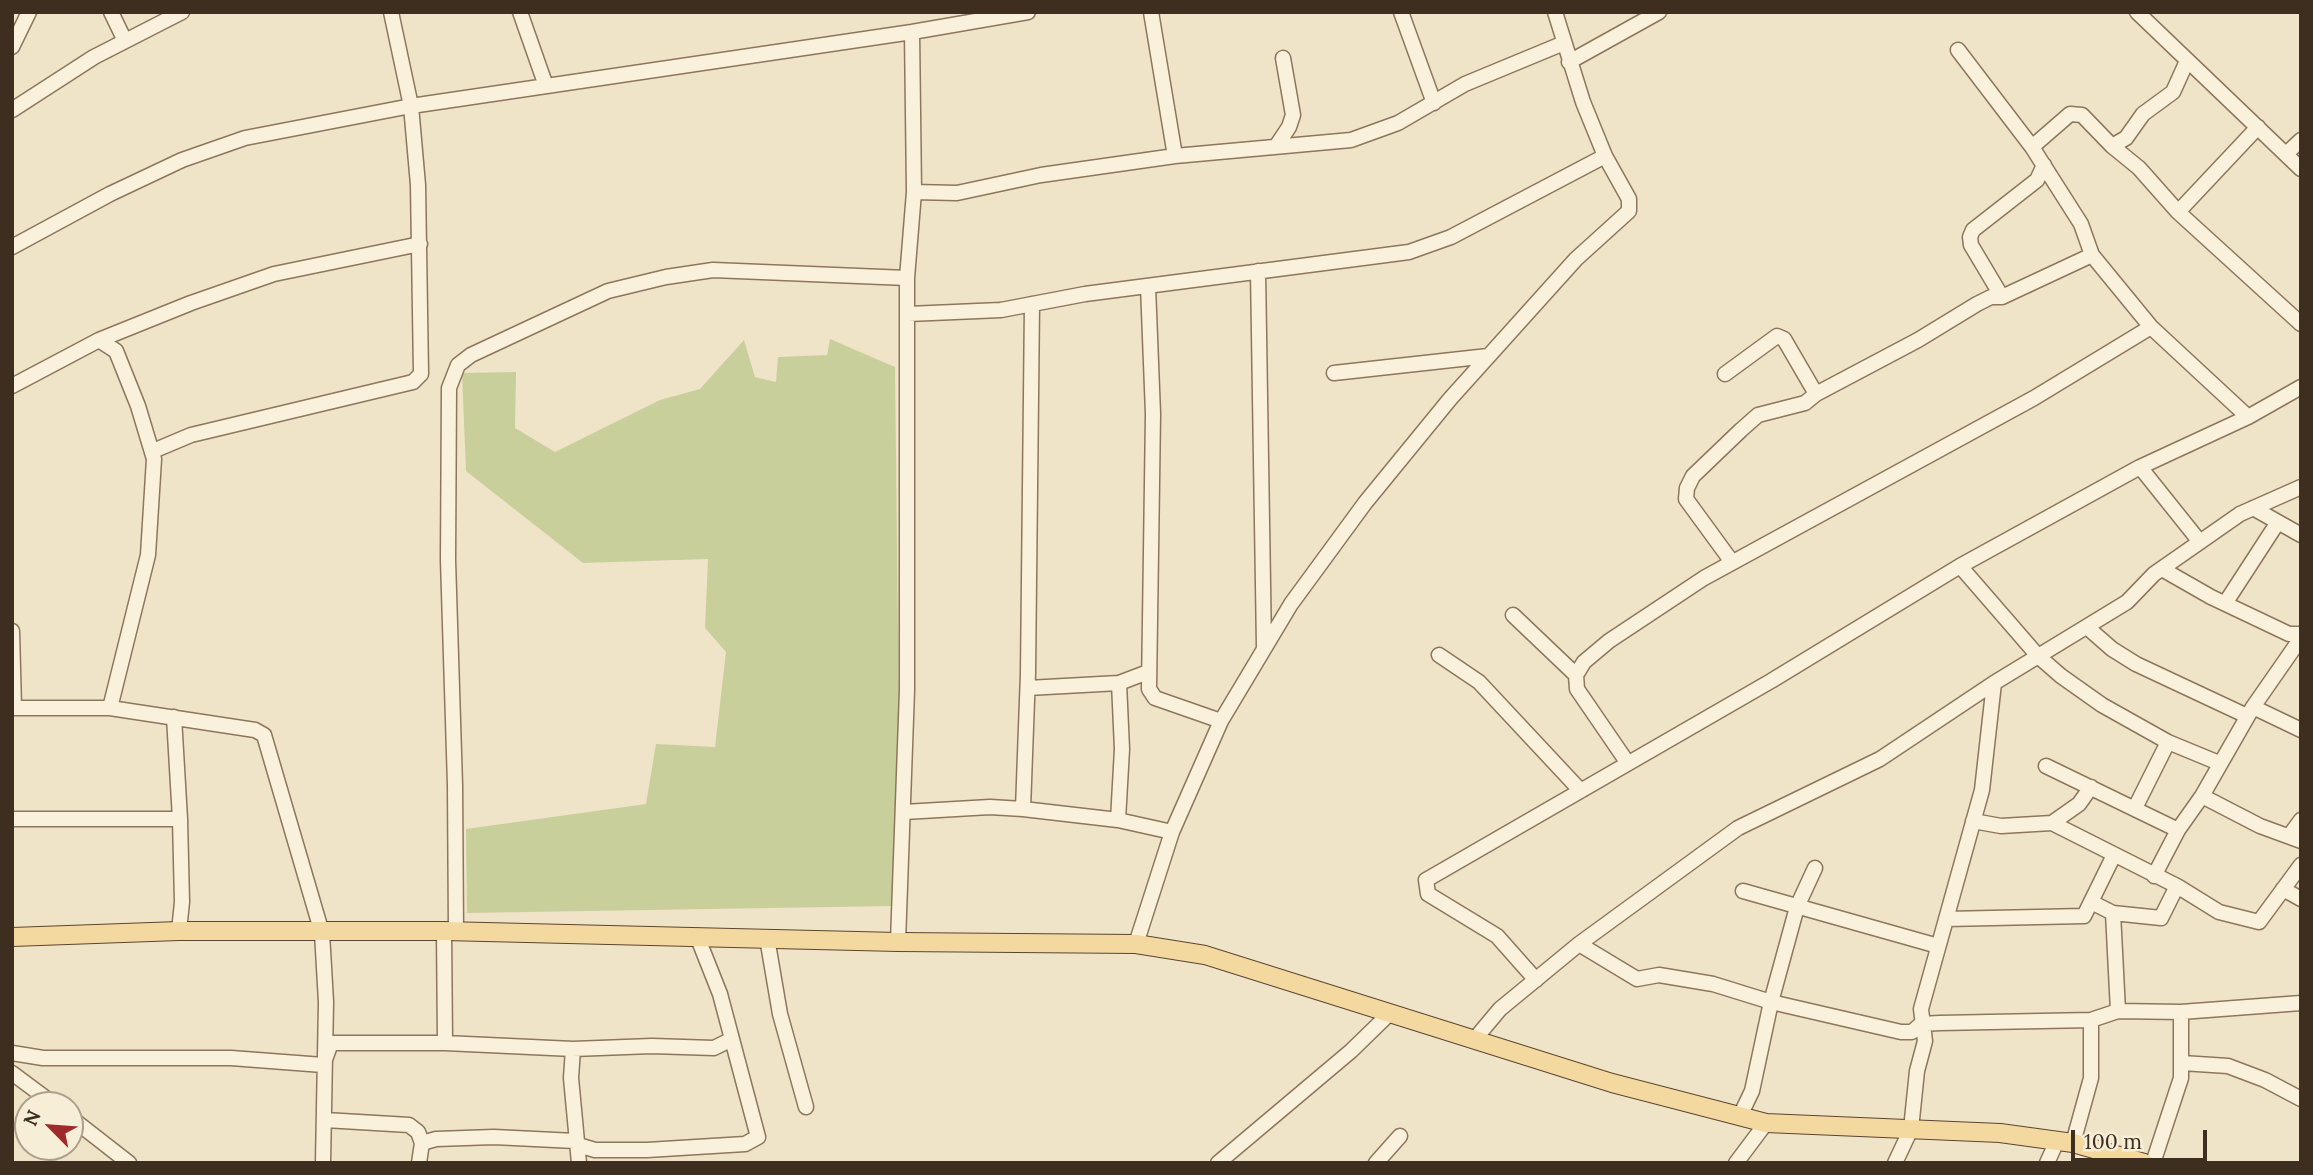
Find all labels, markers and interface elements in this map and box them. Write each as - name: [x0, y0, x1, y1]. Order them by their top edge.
- north arrow: [14, 1091, 84, 1161]
- text: N: [18, 1106, 46, 1130]
- scale bar: [2075, 1116, 2212, 1160]
- text: 100 m: [2084, 1128, 2142, 1155]

